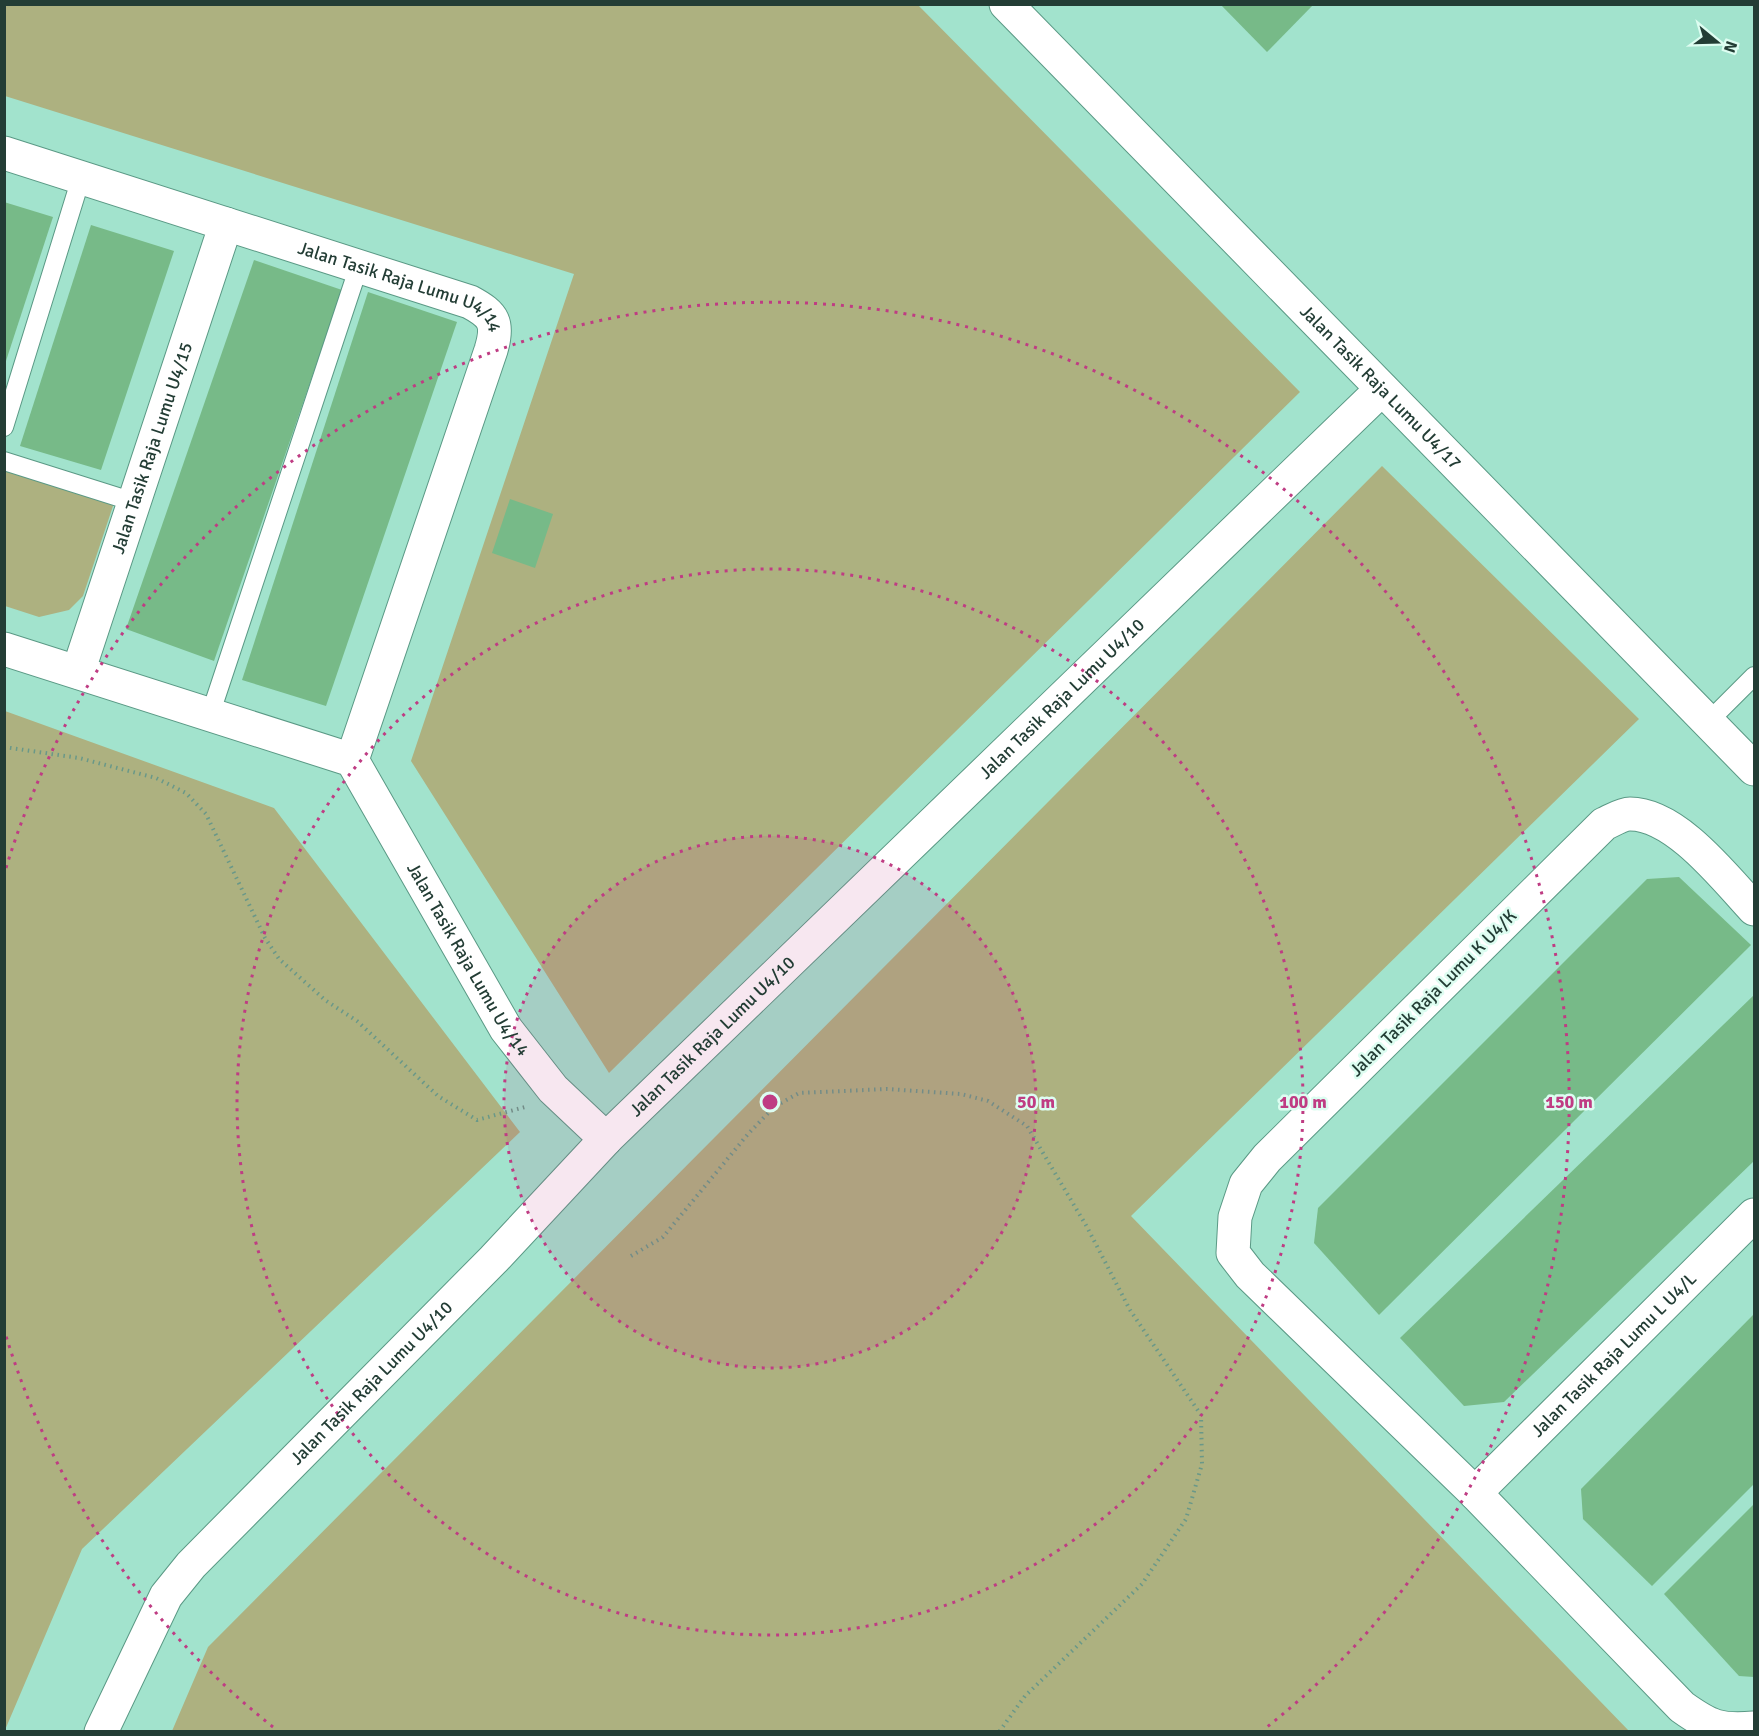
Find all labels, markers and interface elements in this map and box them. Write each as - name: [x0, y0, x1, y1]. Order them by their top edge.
- north arrow: [1687, 12, 1747, 72]
- text: N: [1719, 38, 1742, 55]
- street label: Jalan Tasik Raja Lumu U4/14: [295, 237, 506, 334]
- street label: Jalan Tasik Raja Lumu U4/17: [1295, 300, 1466, 474]
- street label: Jalan Tasik Raja Lumu U4/15: [107, 339, 197, 556]
- street label: Jalan Tasik Raja Lumu U4/10: [974, 614, 1149, 783]
- street label: Jalan Tasik Raja Lumu U4/14: [402, 859, 534, 1061]
- street label: Jalan Tasik Raja Lumu K U4/K: [1345, 905, 1521, 1081]
- street label: Jalan Tasik Raja Lumu U4/10: [625, 952, 799, 1121]
- text: 50 m: [1017, 1091, 1055, 1113]
- text: 100 m: [1279, 1091, 1327, 1113]
- text: 150 m: [1545, 1091, 1593, 1113]
- centre of rings: [760, 1092, 780, 1112]
- street label: Jalan Tasik Raja Lumu L U4/L: [1527, 1268, 1701, 1442]
- street label: Jalan Tasik Raja Lumu U4/10: [286, 1296, 457, 1469]

